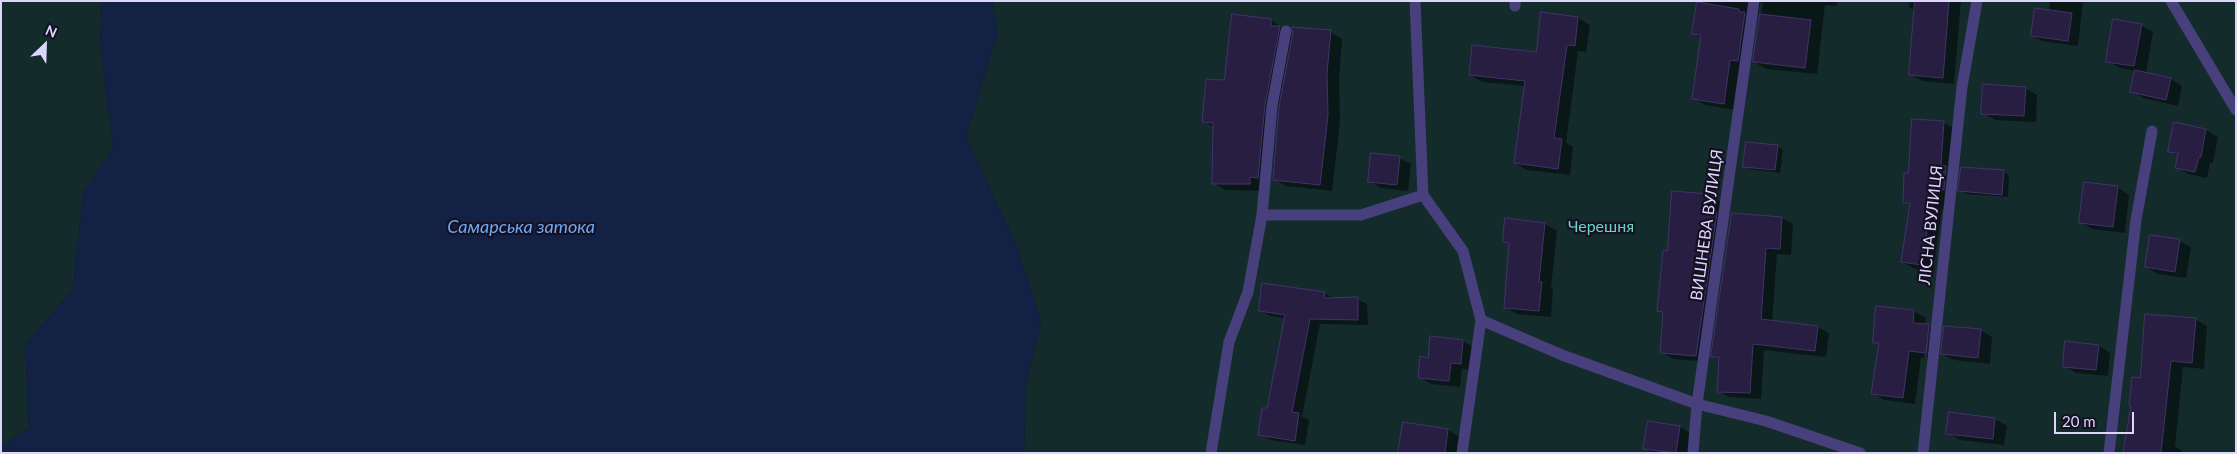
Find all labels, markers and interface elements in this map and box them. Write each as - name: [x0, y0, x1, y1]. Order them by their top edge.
- north arrow: [20, 20, 70, 70]
- text: N: [43, 21, 60, 41]
- street label: ВИШНЕВА ВУЛИЦЯ: [1687, 148, 1727, 302]
- street label: ЛІСНА ВУЛИЦЯ: [1915, 164, 1947, 286]
- water label: Самарська затока: [447, 216, 595, 238]
- park label: Черешня: [1568, 217, 1634, 237]
- scale bar: [2057, 402, 2137, 434]
- text: 20 m: [2062, 412, 2096, 430]

